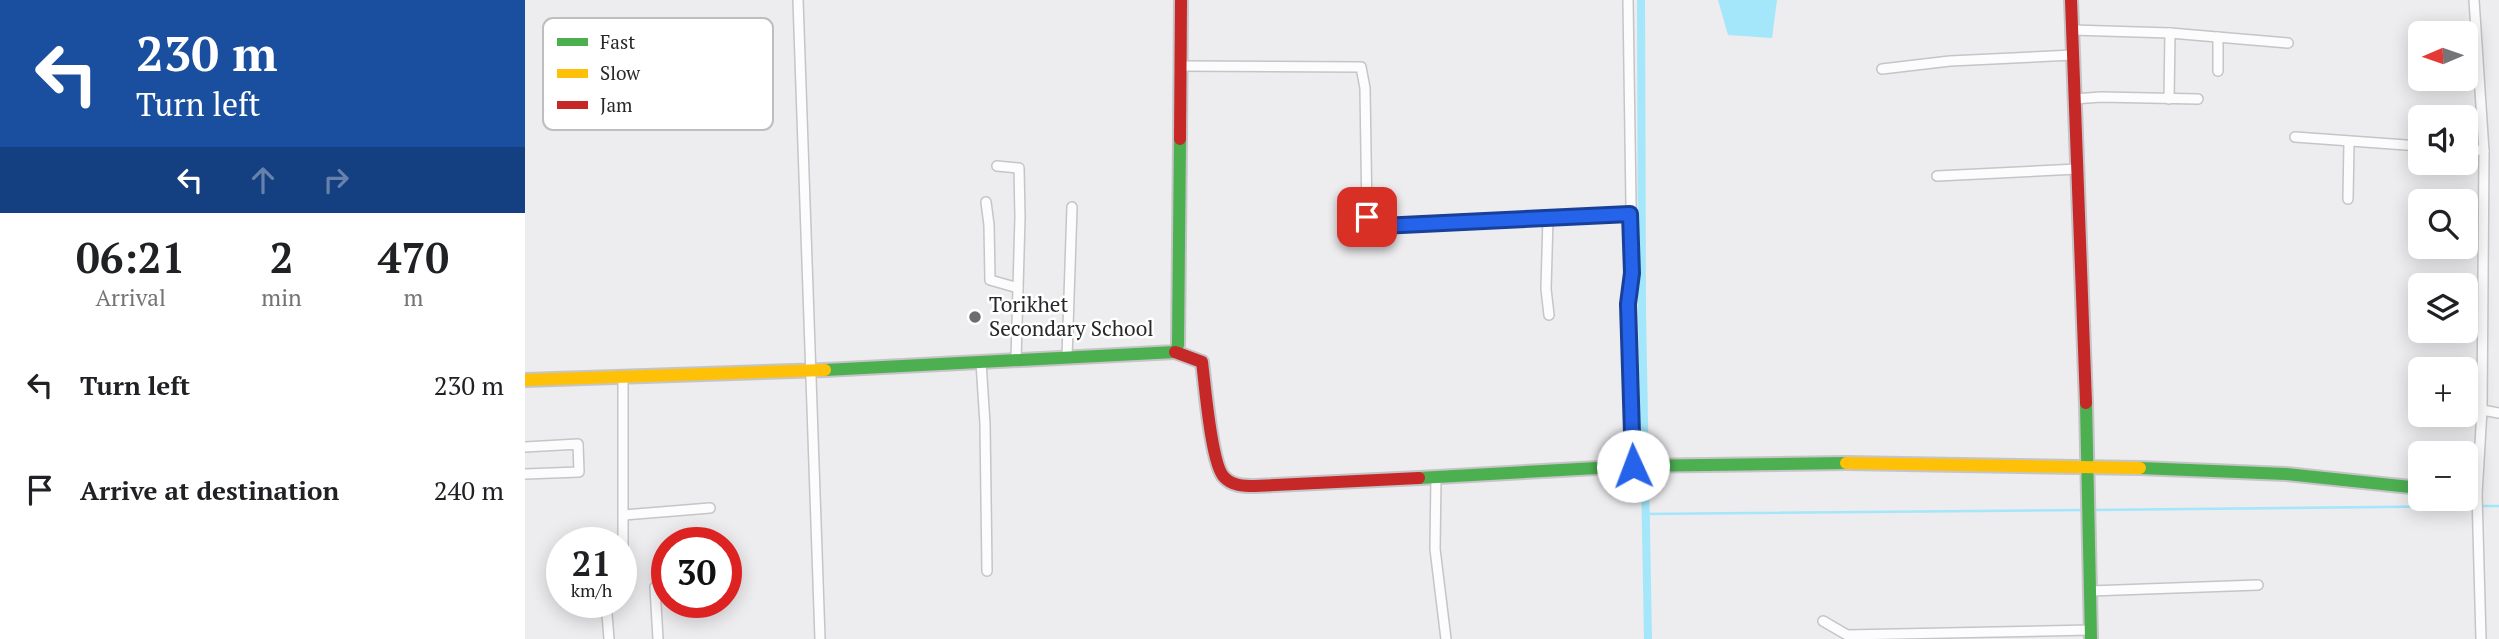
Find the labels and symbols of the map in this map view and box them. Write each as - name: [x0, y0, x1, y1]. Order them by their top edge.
- legend: [543, 18, 773, 130]
- north arrow: [2408, 21, 2478, 91]
- text: Fast: [600, 29, 635, 54]
- text: Slow: [600, 60, 641, 85]
- text: Jam: [600, 92, 633, 117]
- pin: [1337, 187, 1397, 247]
- place label: Torikhet Secondary School: [989, 290, 1154, 342]
- marker: Torikhet Secondary School: [967, 309, 983, 325]
- position arrow: [1596, 429, 1670, 503]
- speed limit sign: 30: [651, 527, 742, 618]

